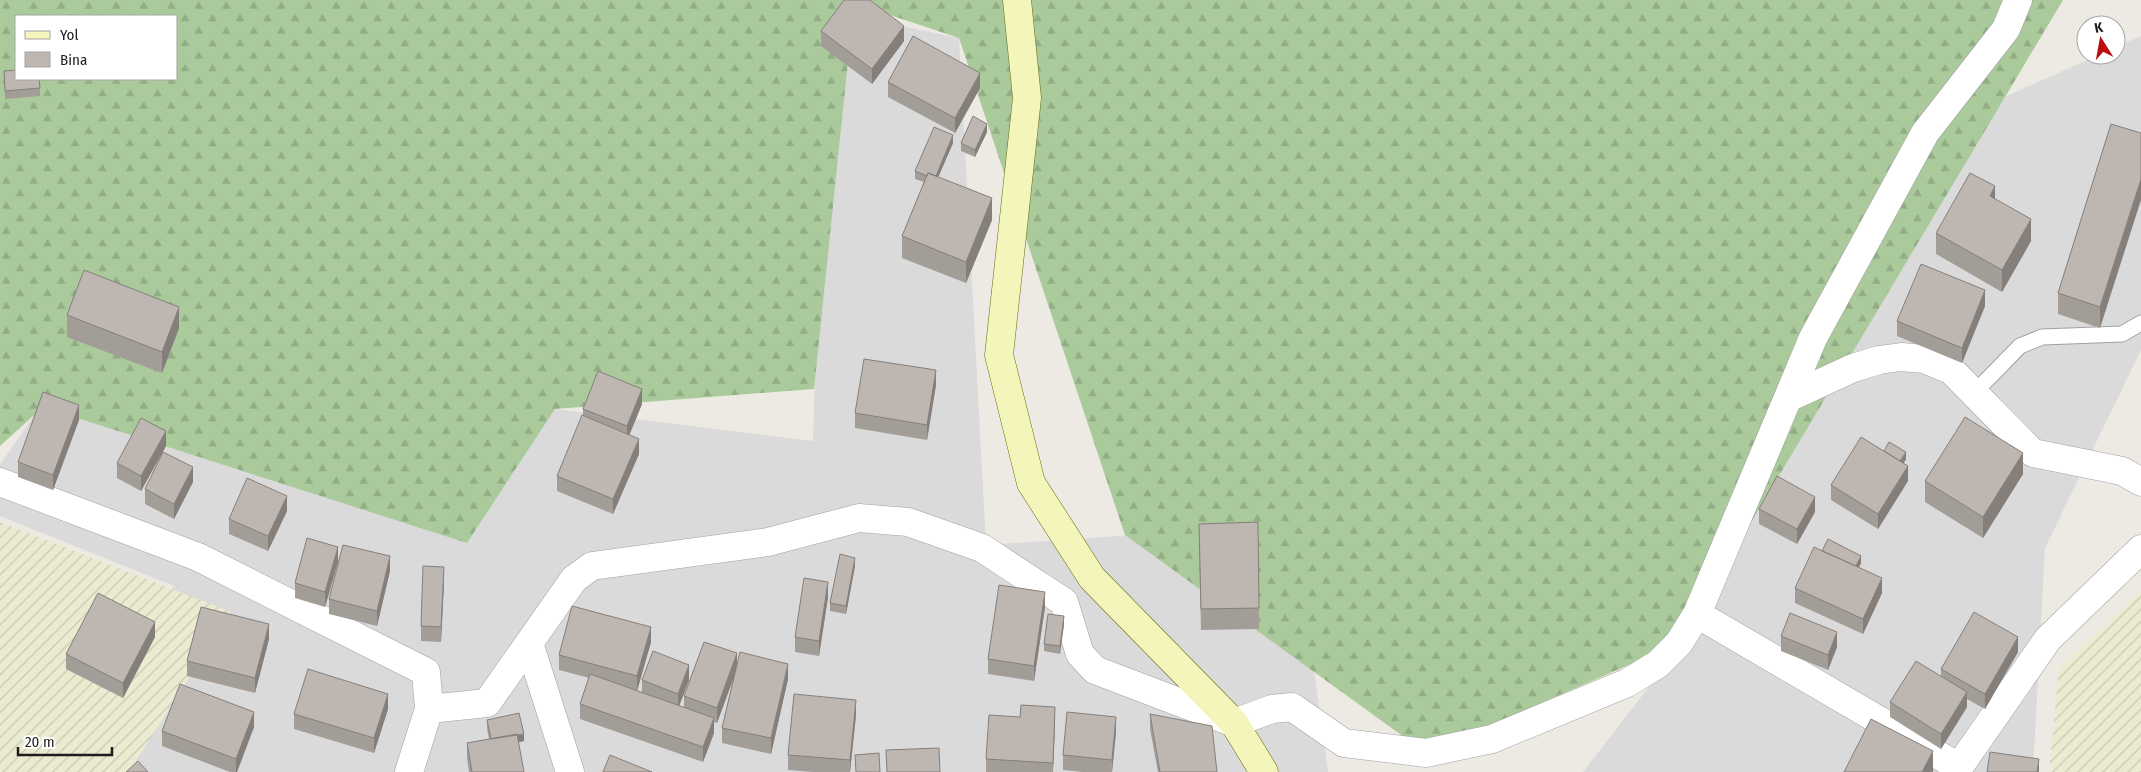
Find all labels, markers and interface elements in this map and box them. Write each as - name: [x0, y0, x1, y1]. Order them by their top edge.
- legend: [15, 15, 178, 80]
- north arrow: [2076, 15, 2126, 65]
- text: K: [2093, 18, 2105, 37]
- text: Yol: [60, 26, 78, 44]
- text: Bina: [60, 51, 87, 69]
- scale bar: [18, 724, 111, 756]
- text: 20 m: [25, 733, 55, 751]

